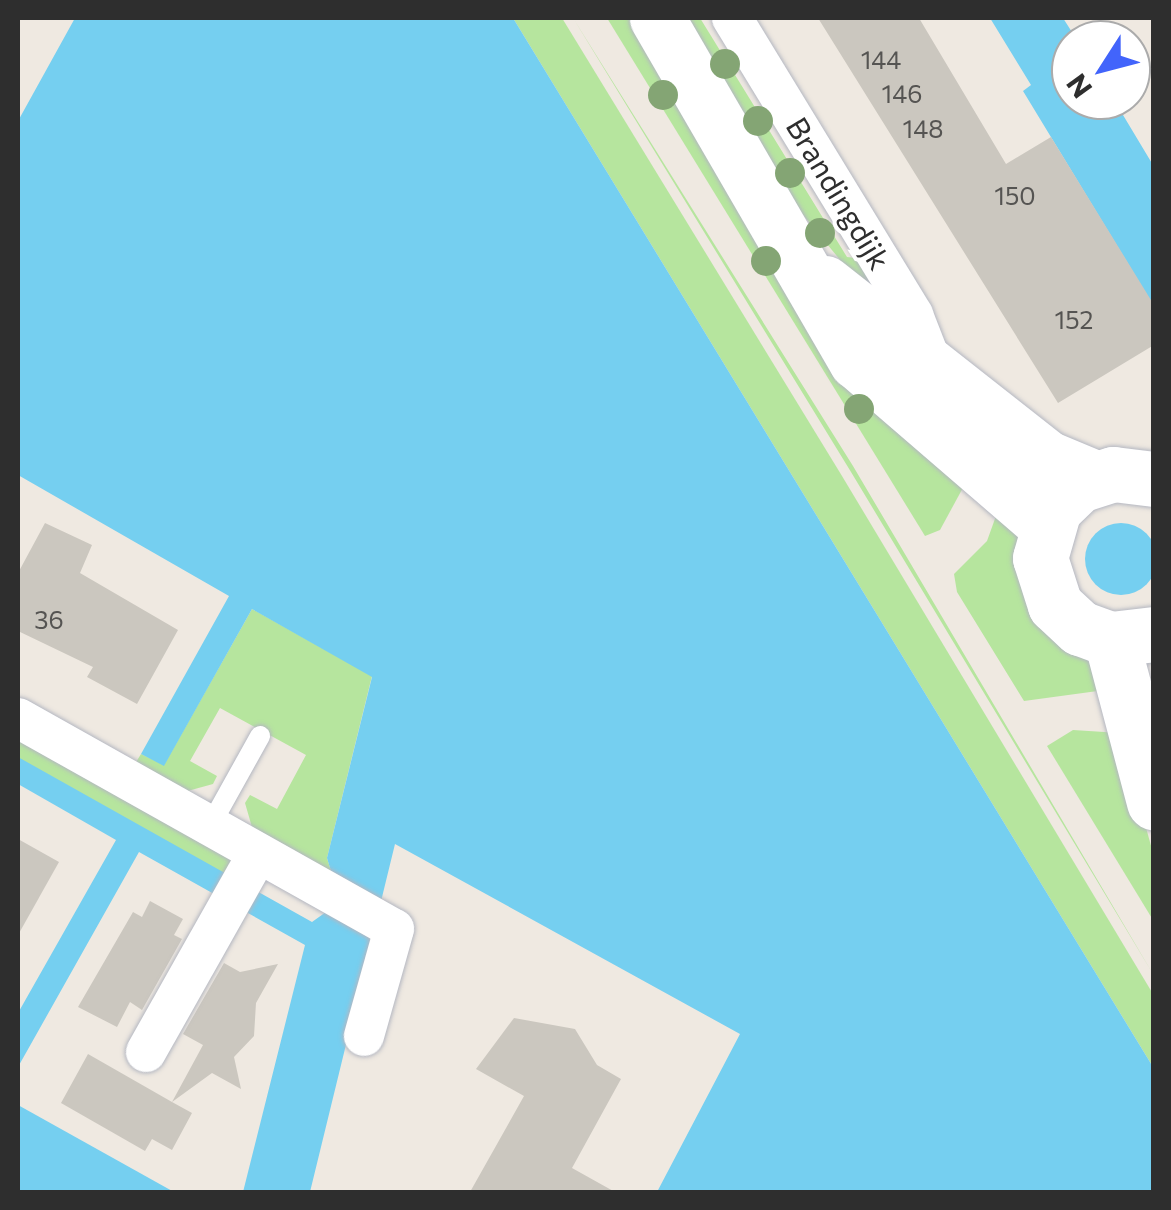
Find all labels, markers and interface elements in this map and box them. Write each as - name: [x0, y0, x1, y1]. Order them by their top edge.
- north arrow: [1051, 20, 1151, 120]
- house number: 144: [861, 44, 901, 74]
- text: N: [1058, 68, 1098, 105]
- house number: 146: [882, 78, 922, 108]
- street label: Brandingdijk: [779, 110, 899, 276]
- house number: 148: [903, 113, 943, 143]
- house number: 150: [994, 180, 1036, 210]
- house number: 152: [1055, 304, 1093, 334]
- house number: 36: [34, 604, 64, 634]

